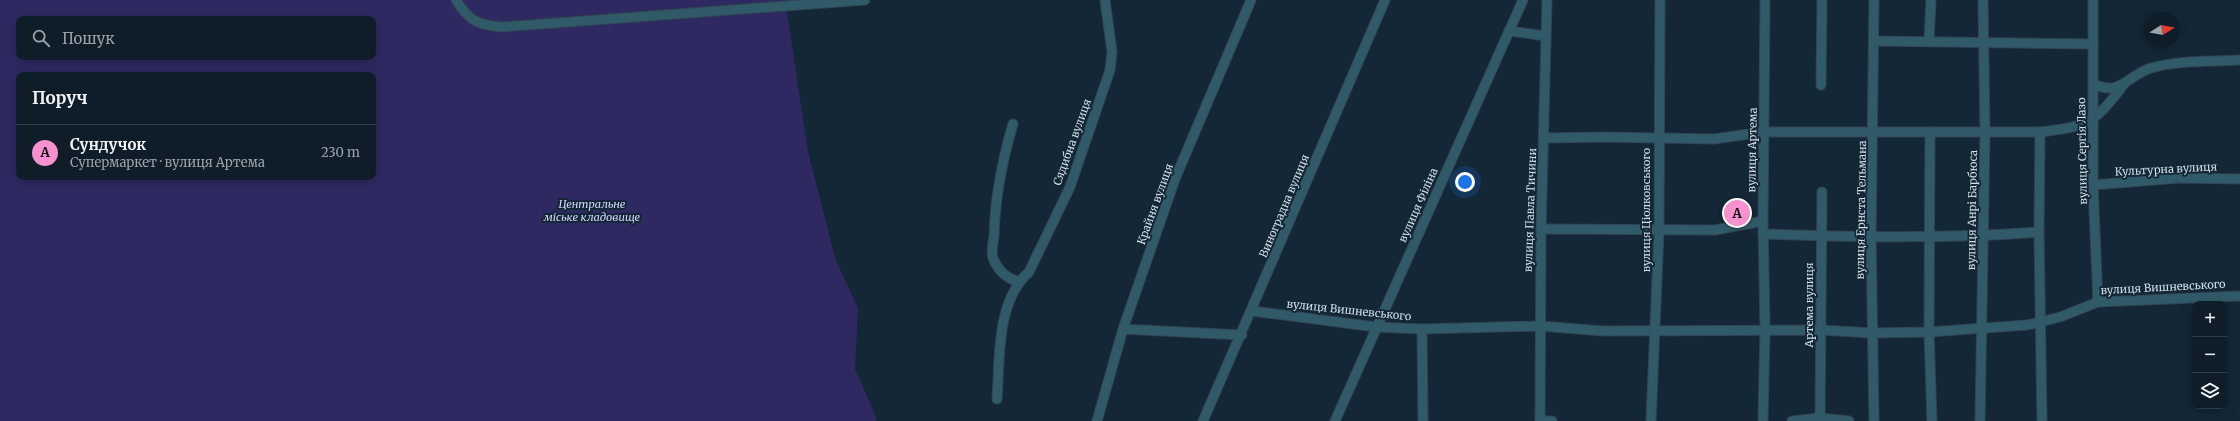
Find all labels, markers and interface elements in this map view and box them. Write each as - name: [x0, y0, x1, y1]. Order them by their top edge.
- north arrow: [2144, 12, 2180, 48]
- search box: [16, 16, 376, 60]
- icon: search: [30, 27, 52, 49]
- text: Пошук: [62, 29, 115, 48]
- text: Поруч: [32, 87, 88, 109]
- street label: Сядибна вулиця: [1050, 96, 1094, 187]
- street label: вулиця Сергія Лазо: [2074, 97, 2090, 205]
- street label: вулиця Артема: [1744, 107, 1760, 193]
- text: Сундучок: [70, 135, 146, 154]
- street label: вулиця Ернста Тельмана: [1853, 140, 1869, 280]
- text: A: [40, 144, 50, 161]
- text: 230 m: [321, 144, 360, 161]
- street label: вулиця Павла Тичини: [1521, 147, 1539, 272]
- street label: вулиця Ціолковського: [1639, 147, 1653, 272]
- street label: вулиця Анрі Барбюса: [1964, 150, 1980, 270]
- street label: Виноградна вулиця: [1256, 152, 1312, 260]
- text: Супермаркет · вулиця Артема: [70, 154, 265, 171]
- street label: Культурна вулиця: [2115, 159, 2218, 179]
- street label: Крайня вулиця: [1134, 161, 1176, 246]
- street label: вулиця Філіна: [1395, 165, 1441, 244]
- your location: [1455, 172, 1475, 192]
- park label: Центральне міське кладовище: [543, 197, 641, 224]
- pin: A: [1724, 198, 1750, 228]
- street label: Артема вулиця: [1802, 262, 1816, 348]
- street label: вулиця Вишневського: [2100, 277, 2226, 297]
- street label: вулиця Вишневського: [1286, 296, 1413, 324]
- map controls: [2192, 301, 2228, 409]
- button: +: [2192, 301, 2228, 337]
- button: −: [2192, 337, 2228, 373]
- button: layers: [2192, 373, 2228, 409]

